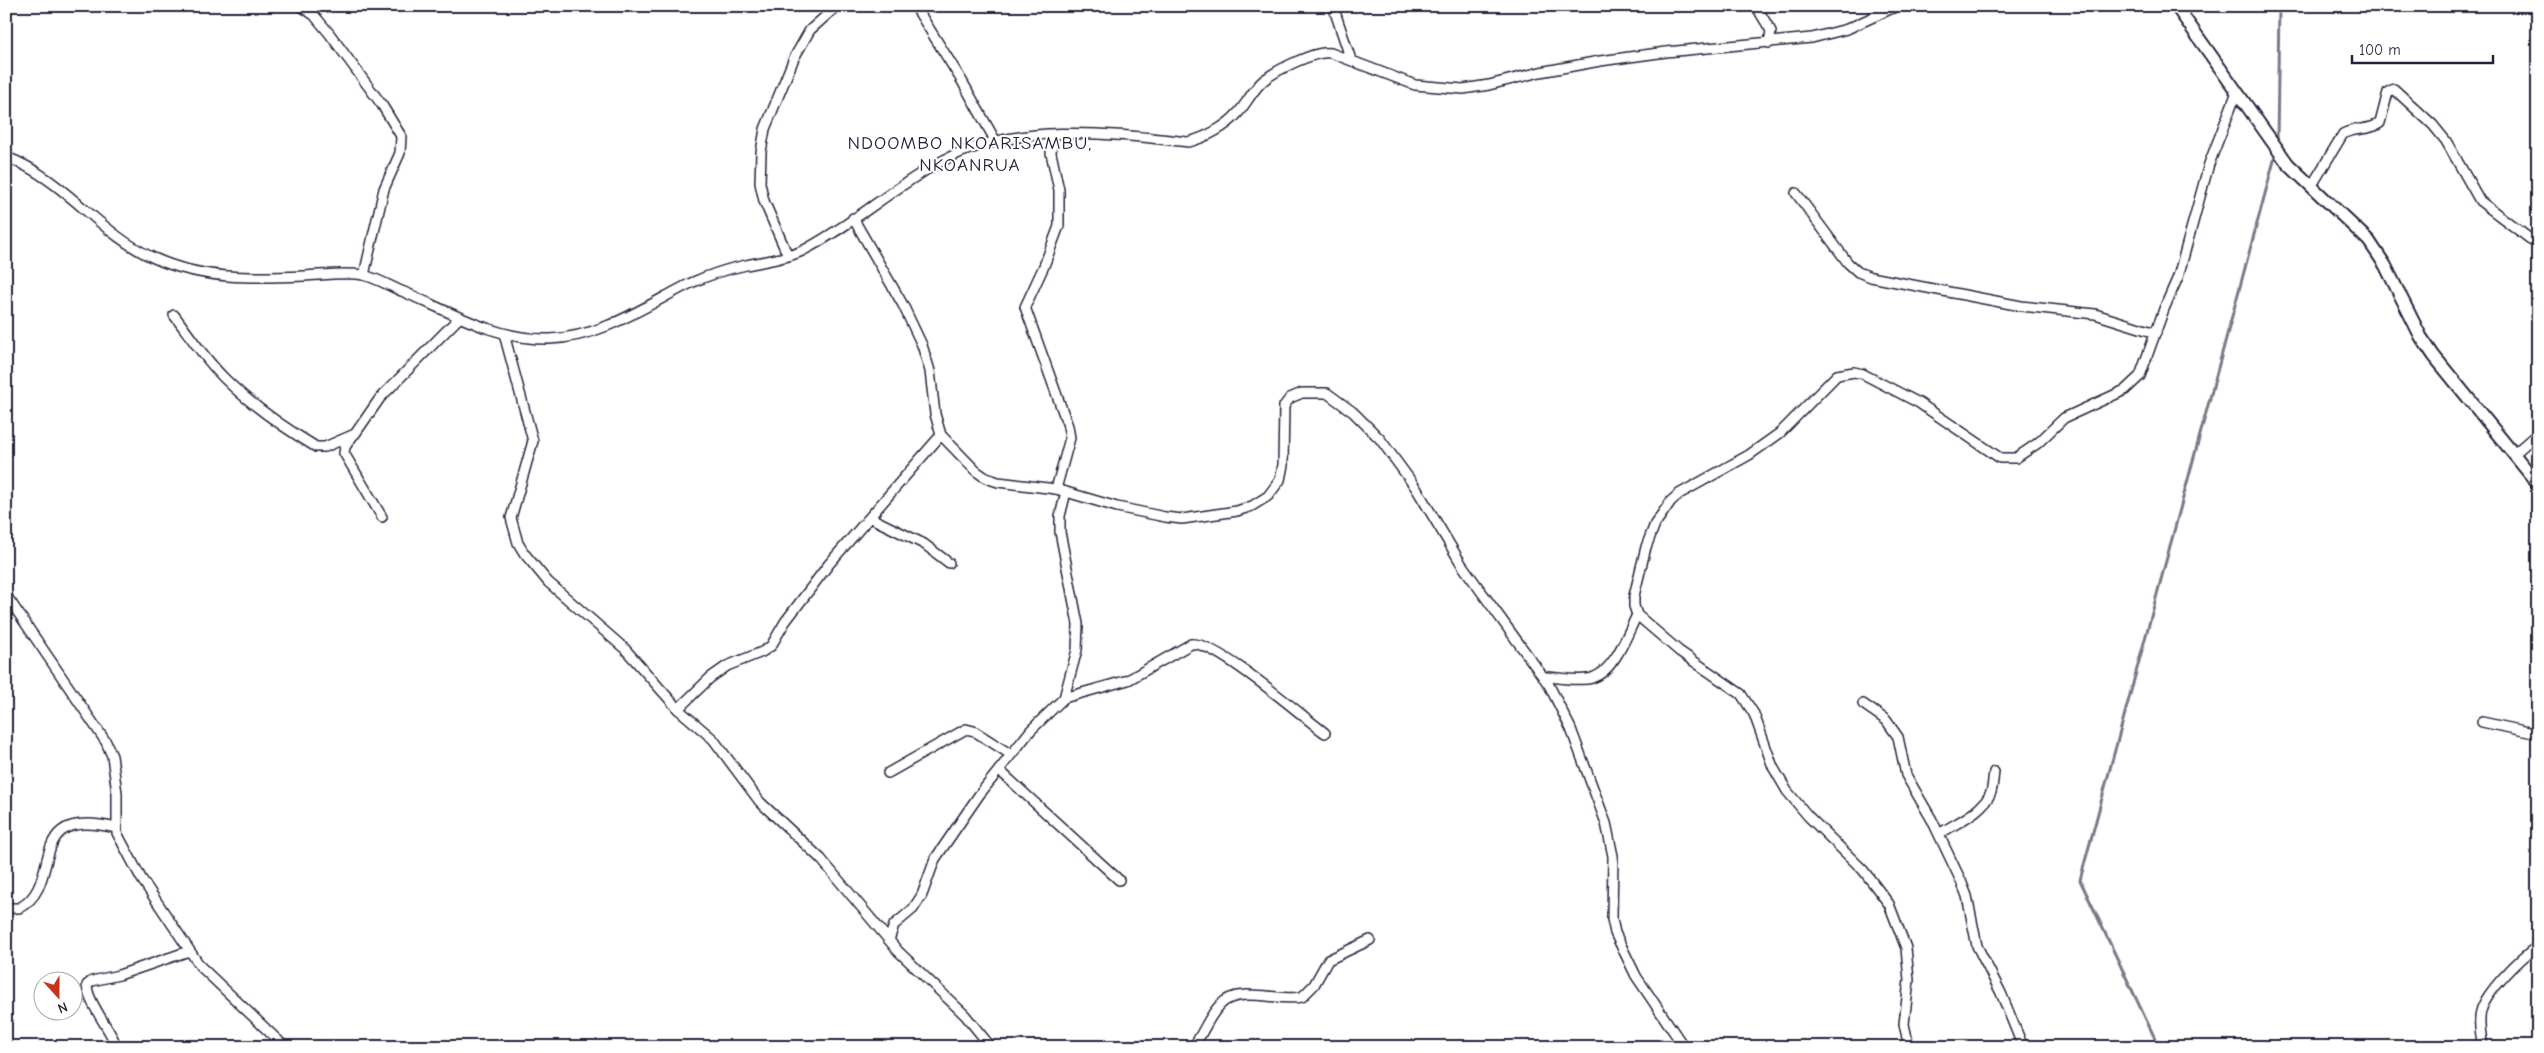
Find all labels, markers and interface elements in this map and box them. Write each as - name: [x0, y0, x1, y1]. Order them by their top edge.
- scale bar: [2352, 32, 2493, 64]
- text: 100 m: [2359, 41, 2401, 59]
- district label: NDOOMBO NKOARISAMBU, NKOANRUA: [848, 132, 1092, 176]
- north arrow: [32, 970, 82, 1020]
- text: N: [55, 998, 70, 1017]

